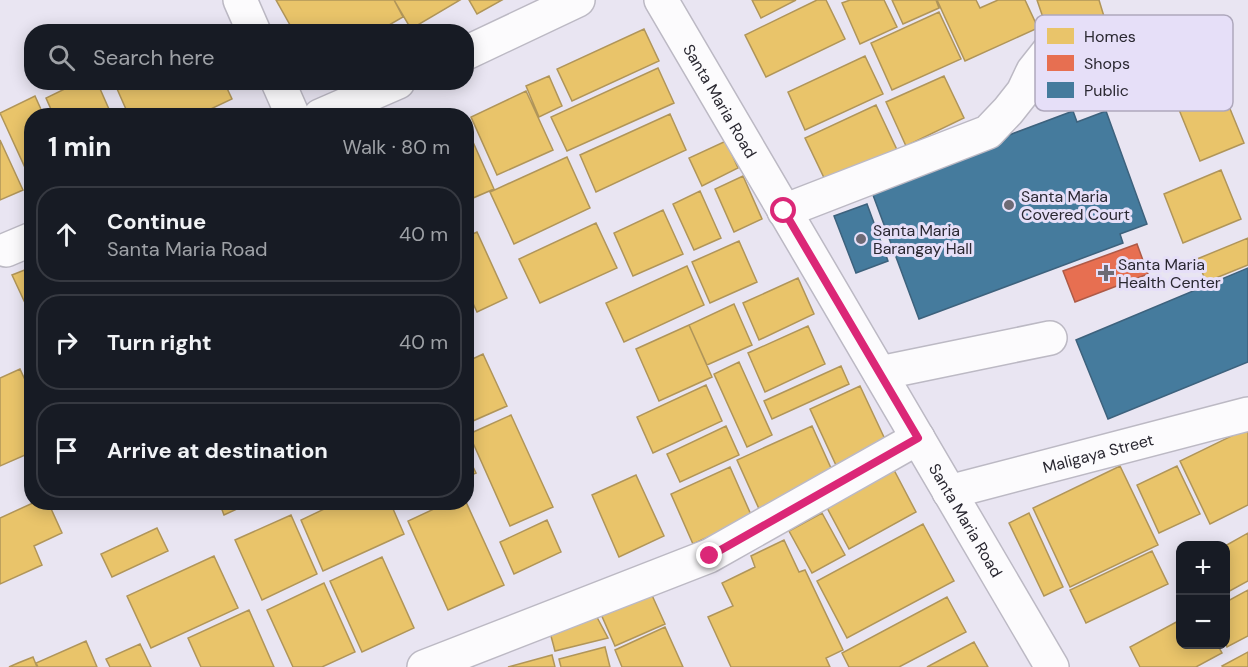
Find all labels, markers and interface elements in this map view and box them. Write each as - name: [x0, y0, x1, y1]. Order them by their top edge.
- legend: [1035, 15, 1233, 111]
- search box: [24, 24, 474, 90]
- text: Homes: [1084, 26, 1136, 47]
- street label: Santa Maria Road: [679, 40, 762, 162]
- icon: search: [45, 41, 78, 74]
- text: Search here: [93, 43, 214, 72]
- text: Shops: [1084, 53, 1130, 74]
- text: Public: [1084, 80, 1129, 101]
- text: 1 min: [48, 130, 111, 164]
- text: Walk · 80 m: [343, 134, 450, 160]
- place label: Santa Maria Covered Court: [1021, 186, 1130, 225]
- route start: [770, 197, 796, 223]
- marker: Santa Maria Covered Court: [1002, 198, 1016, 212]
- text: Continue: [107, 207, 206, 236]
- icon: ahead: [50, 218, 83, 251]
- place label: Santa Maria Barangay Hall: [873, 220, 972, 259]
- text: 40 m: [399, 221, 448, 247]
- marker: Santa Maria Barangay Hall: [854, 232, 868, 246]
- text: Santa Maria Road: [107, 236, 268, 262]
- place label: Santa Maria Health Center: [1118, 254, 1221, 293]
- marker: Santa Maria Health Center: [1099, 266, 1113, 280]
- icon: right: [50, 326, 83, 359]
- text: Turn right: [107, 328, 212, 357]
- text: 40 m: [399, 329, 448, 355]
- street label: Maligaya Street: [1040, 429, 1156, 478]
- icon: arrive: [50, 434, 83, 467]
- text: Arrive at destination: [107, 436, 328, 465]
- street label: Santa Maria Road: [924, 459, 1008, 581]
- map controls: [1176, 541, 1230, 649]
- button: +: [1176, 541, 1230, 595]
- route end: [696, 542, 722, 568]
- button: −: [1176, 595, 1230, 649]

